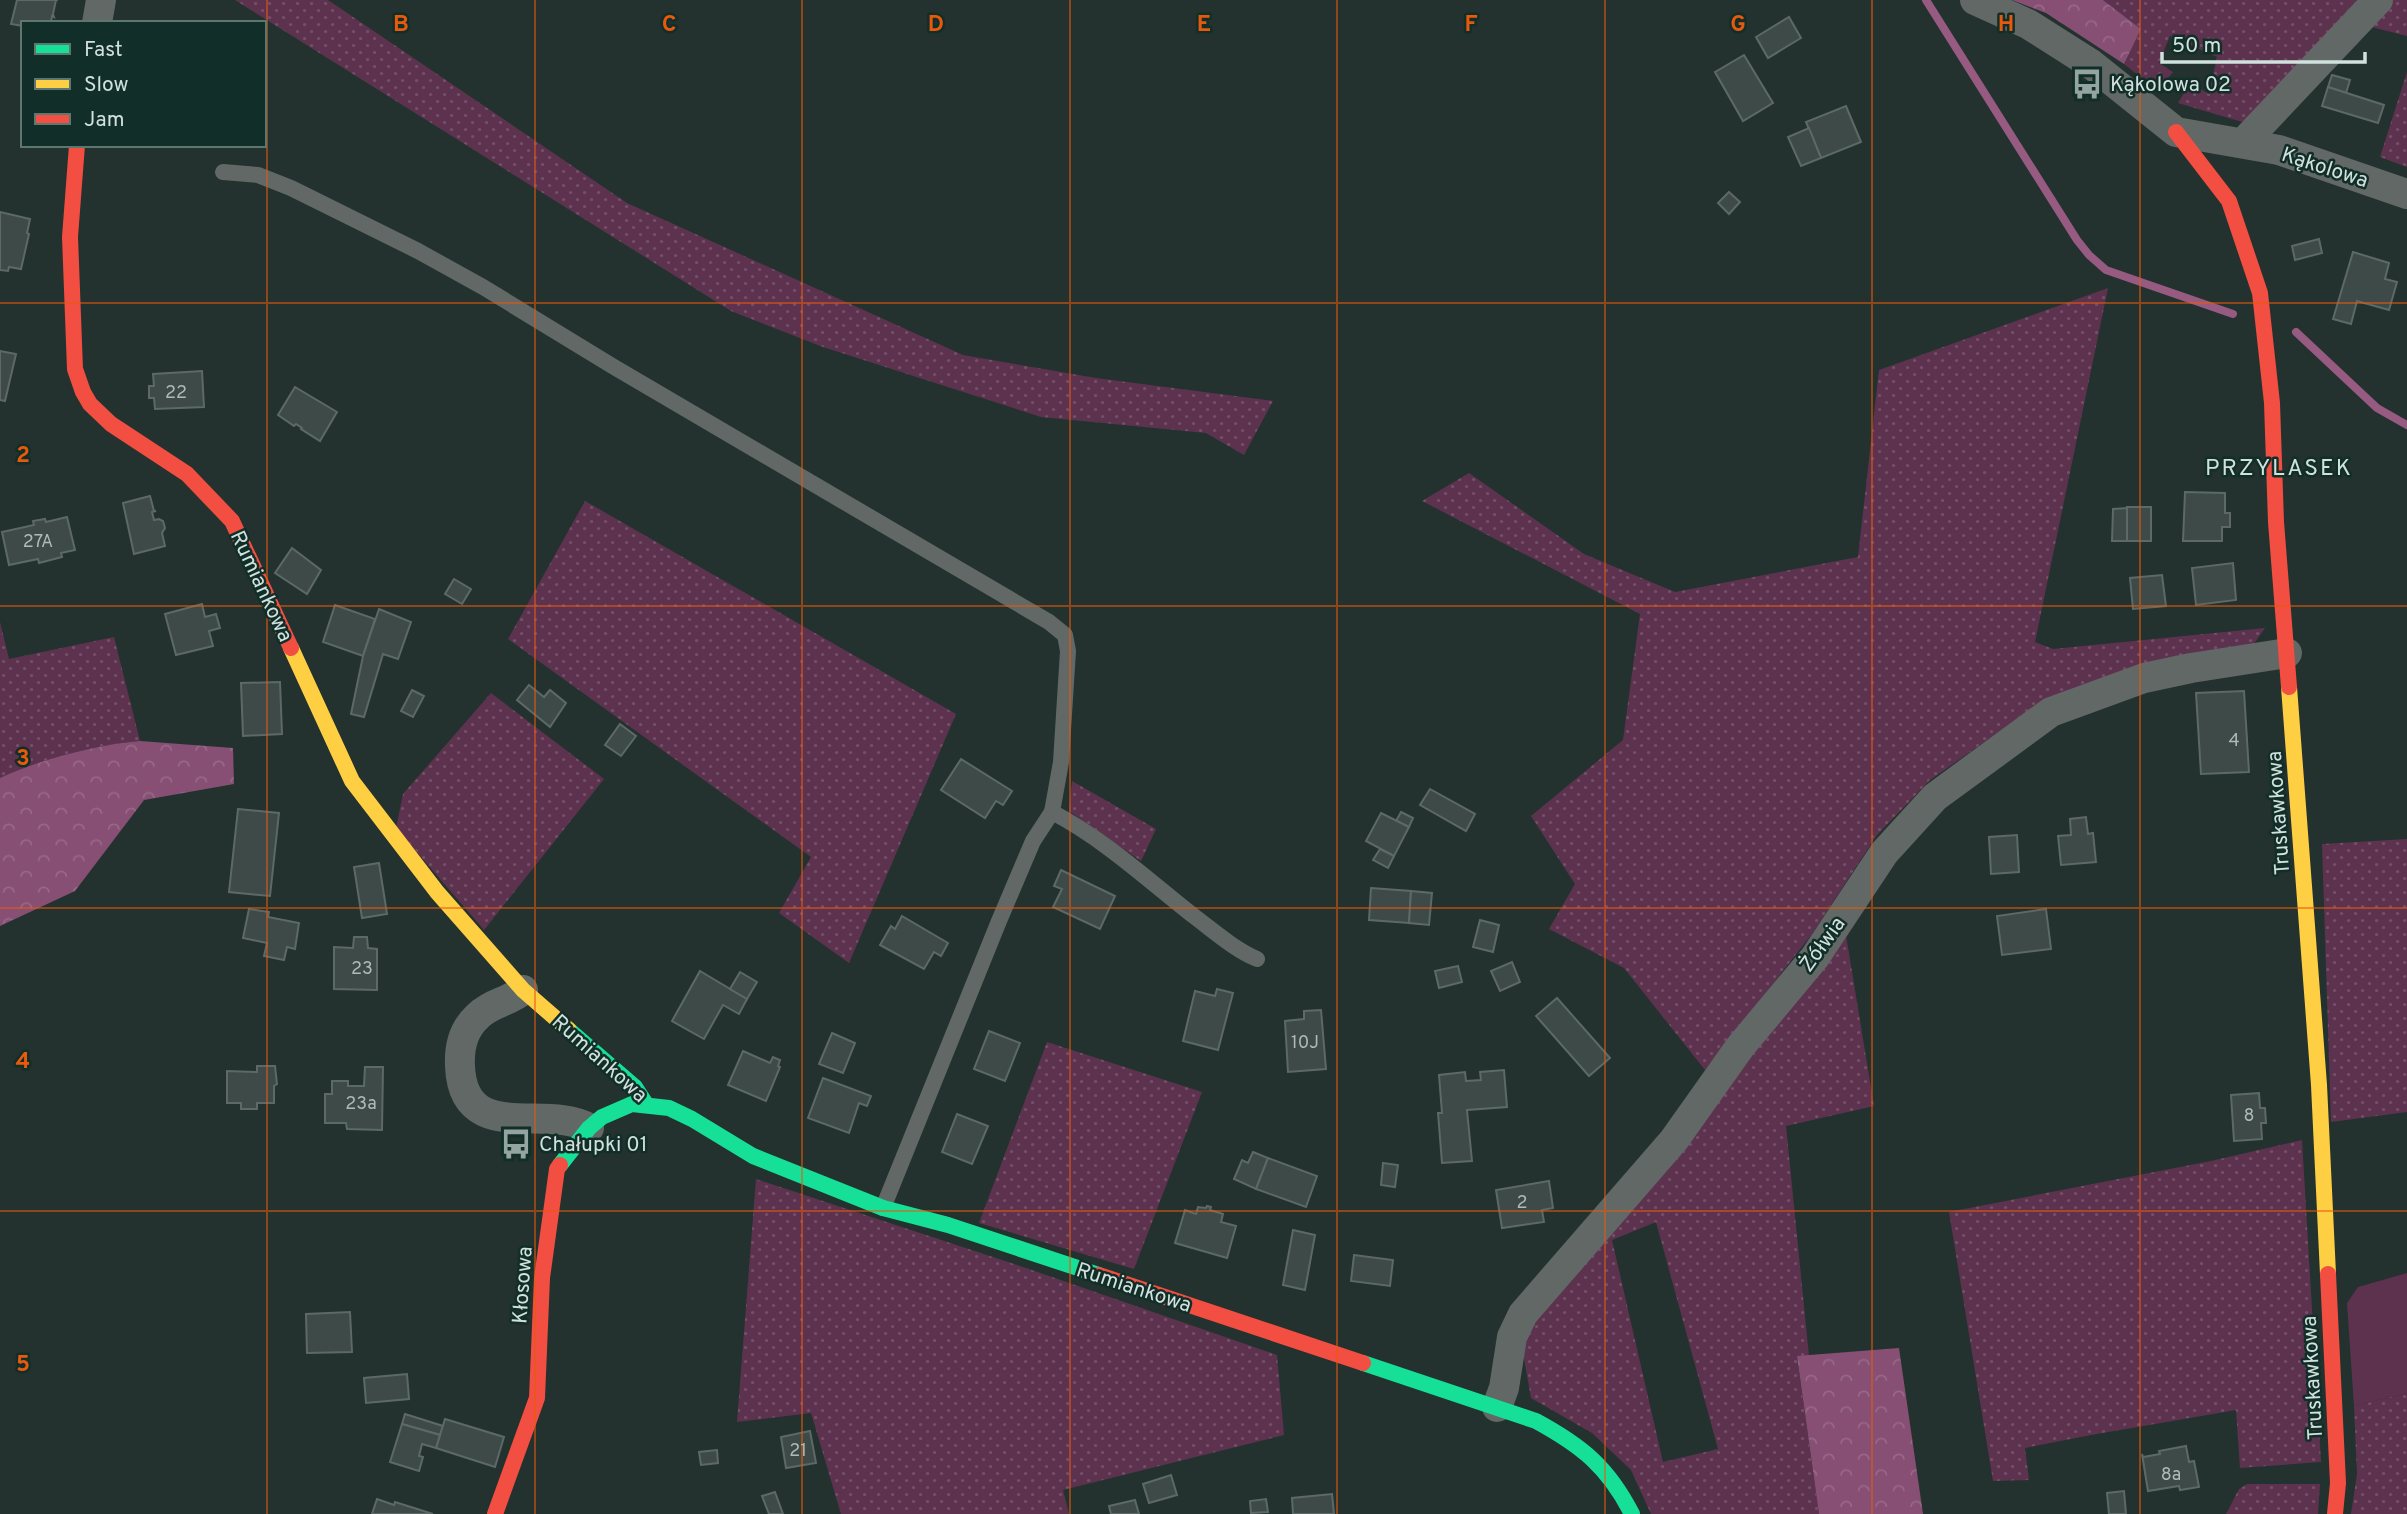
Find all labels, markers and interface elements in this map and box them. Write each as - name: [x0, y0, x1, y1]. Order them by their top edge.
- text: B: [393, 11, 409, 40]
- text: C: [662, 11, 676, 40]
- text: D: [928, 11, 944, 40]
- text: E: [1197, 11, 1211, 40]
- text: F: [1464, 11, 1478, 40]
- text: G: [1730, 11, 1746, 40]
- text: H: [1998, 11, 2014, 40]
- legend: [21, 21, 266, 147]
- scale bar: [2162, 21, 2365, 65]
- text: 50 m: [2172, 33, 2221, 60]
- text: Fast: [84, 37, 123, 64]
- bus stop icon: Kąkolowa 02: [2070, 67, 2104, 101]
- text: Slow: [84, 72, 129, 99]
- place label: Kąkolowa 02: [2110, 72, 2231, 99]
- text: Jam: [84, 107, 125, 134]
- street label: Kąkolowa: [2278, 142, 2371, 195]
- house number: 22: [165, 382, 187, 405]
- text: 2: [16, 442, 30, 471]
- district label: PRZYLASEK: [2205, 455, 2353, 484]
- street label: Rumiankowa: [223, 527, 298, 647]
- house number: 27A: [23, 531, 53, 554]
- house number: 4: [2228, 730, 2240, 753]
- text: 3: [16, 745, 30, 774]
- street label: Truskawkowa: [2262, 750, 2297, 876]
- street label: Żółwia: [1794, 912, 1852, 978]
- house number: 23: [351, 958, 373, 981]
- street label: Rumiankowa: [545, 1009, 653, 1109]
- house number: 10J: [1291, 1032, 1319, 1055]
- text: 4: [16, 1048, 30, 1077]
- house number: 23a: [345, 1093, 377, 1116]
- house number: 8: [2244, 1105, 2255, 1128]
- bus stop icon: Chałupki 01: [499, 1127, 533, 1161]
- place label: Chałupki 01: [539, 1132, 648, 1159]
- house number: 2: [1516, 1192, 1528, 1215]
- street label: Kłosowa: [507, 1245, 540, 1325]
- street label: Rumiankowa: [1072, 1257, 1195, 1320]
- street label: Truskawkowa: [2297, 1315, 2330, 1441]
- text: 5: [16, 1351, 30, 1380]
- house number: 21: [789, 1440, 807, 1463]
- house number: 8a: [2161, 1464, 2181, 1487]

